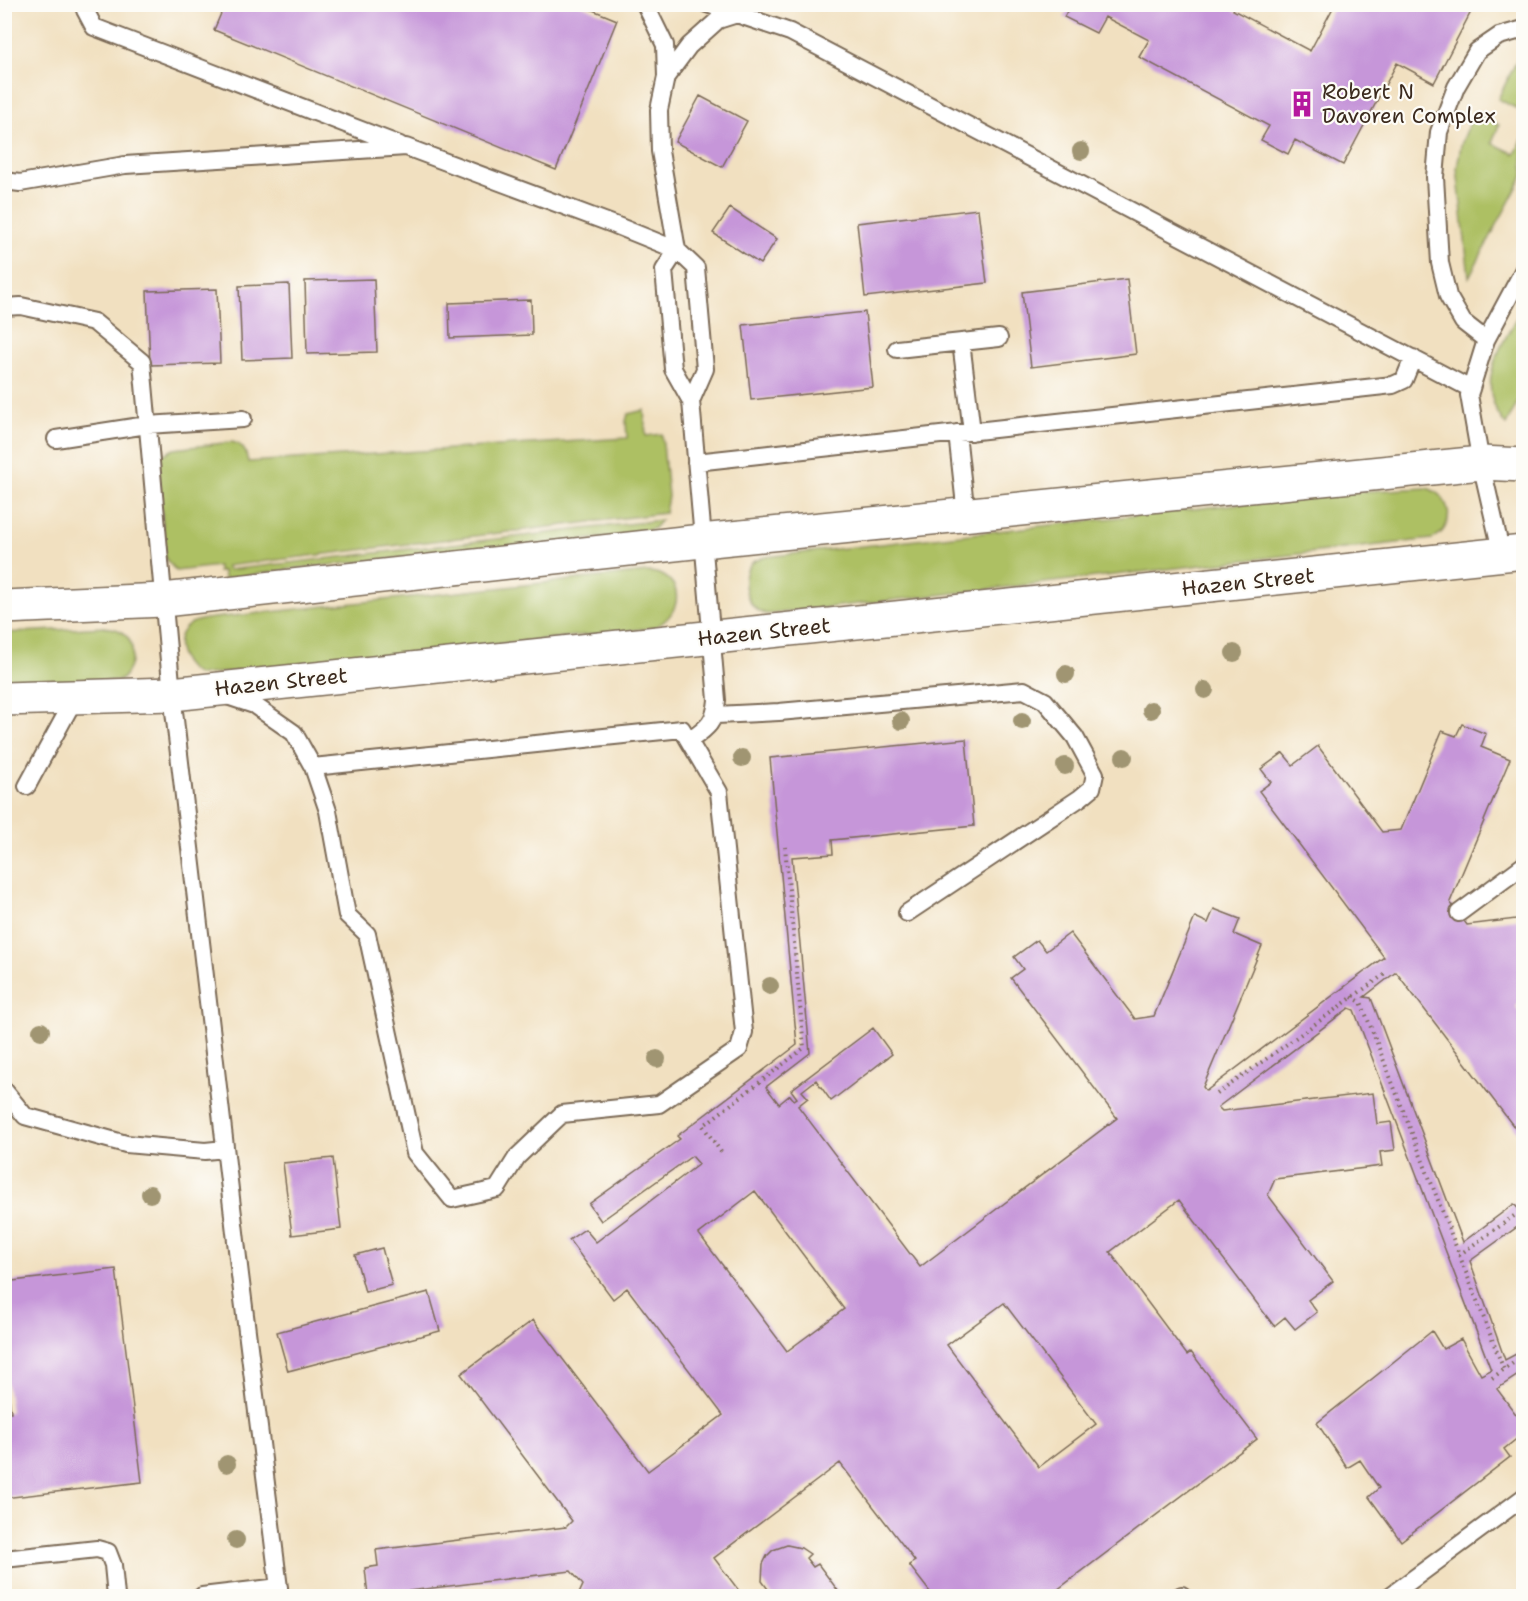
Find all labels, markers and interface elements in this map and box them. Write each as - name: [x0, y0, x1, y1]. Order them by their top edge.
- place label: Robert N Davoren Complex: [1322, 78, 1496, 130]
- building icon: Robert N Davoren Complex: [1287, 89, 1317, 119]
- street label: Hazen Street: [1180, 561, 1316, 603]
- street label: Hazen Street: [696, 611, 832, 653]
- street label: Hazen Street: [213, 661, 349, 703]

